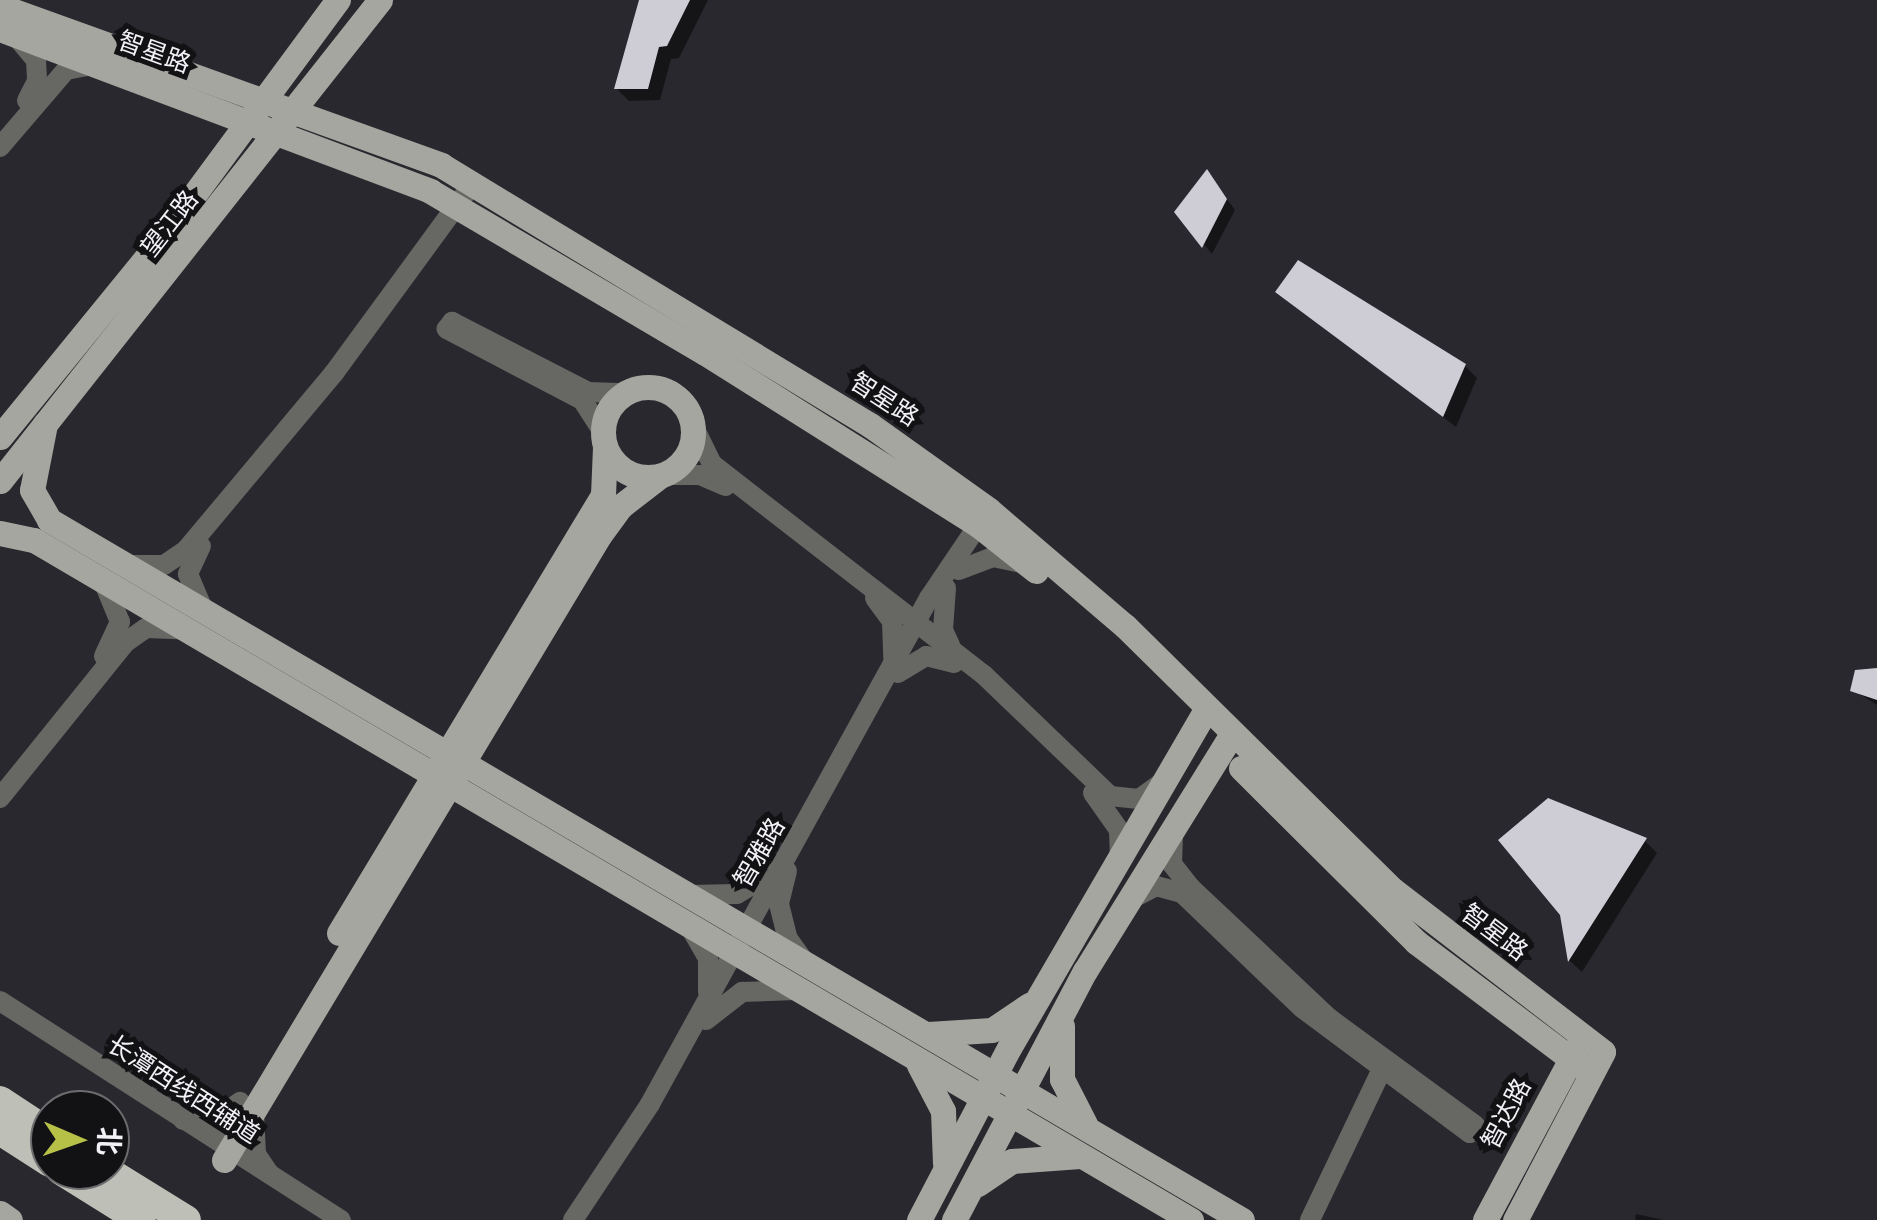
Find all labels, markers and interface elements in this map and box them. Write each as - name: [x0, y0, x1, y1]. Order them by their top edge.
- street label: 智星路: [114, 26, 194, 80]
- street label: 望江路: [135, 185, 205, 263]
- street label: 智星路: [844, 367, 924, 433]
- street label: 智雅路: [728, 813, 792, 893]
- street label: 智星路: [1455, 898, 1533, 968]
- street label: 长潭西线西辅道: [101, 1030, 265, 1150]
- street label: 智达路: [1476, 1074, 1538, 1154]
- north arrow: [30, 1090, 130, 1190]
- text: 北: [92, 1126, 125, 1156]

